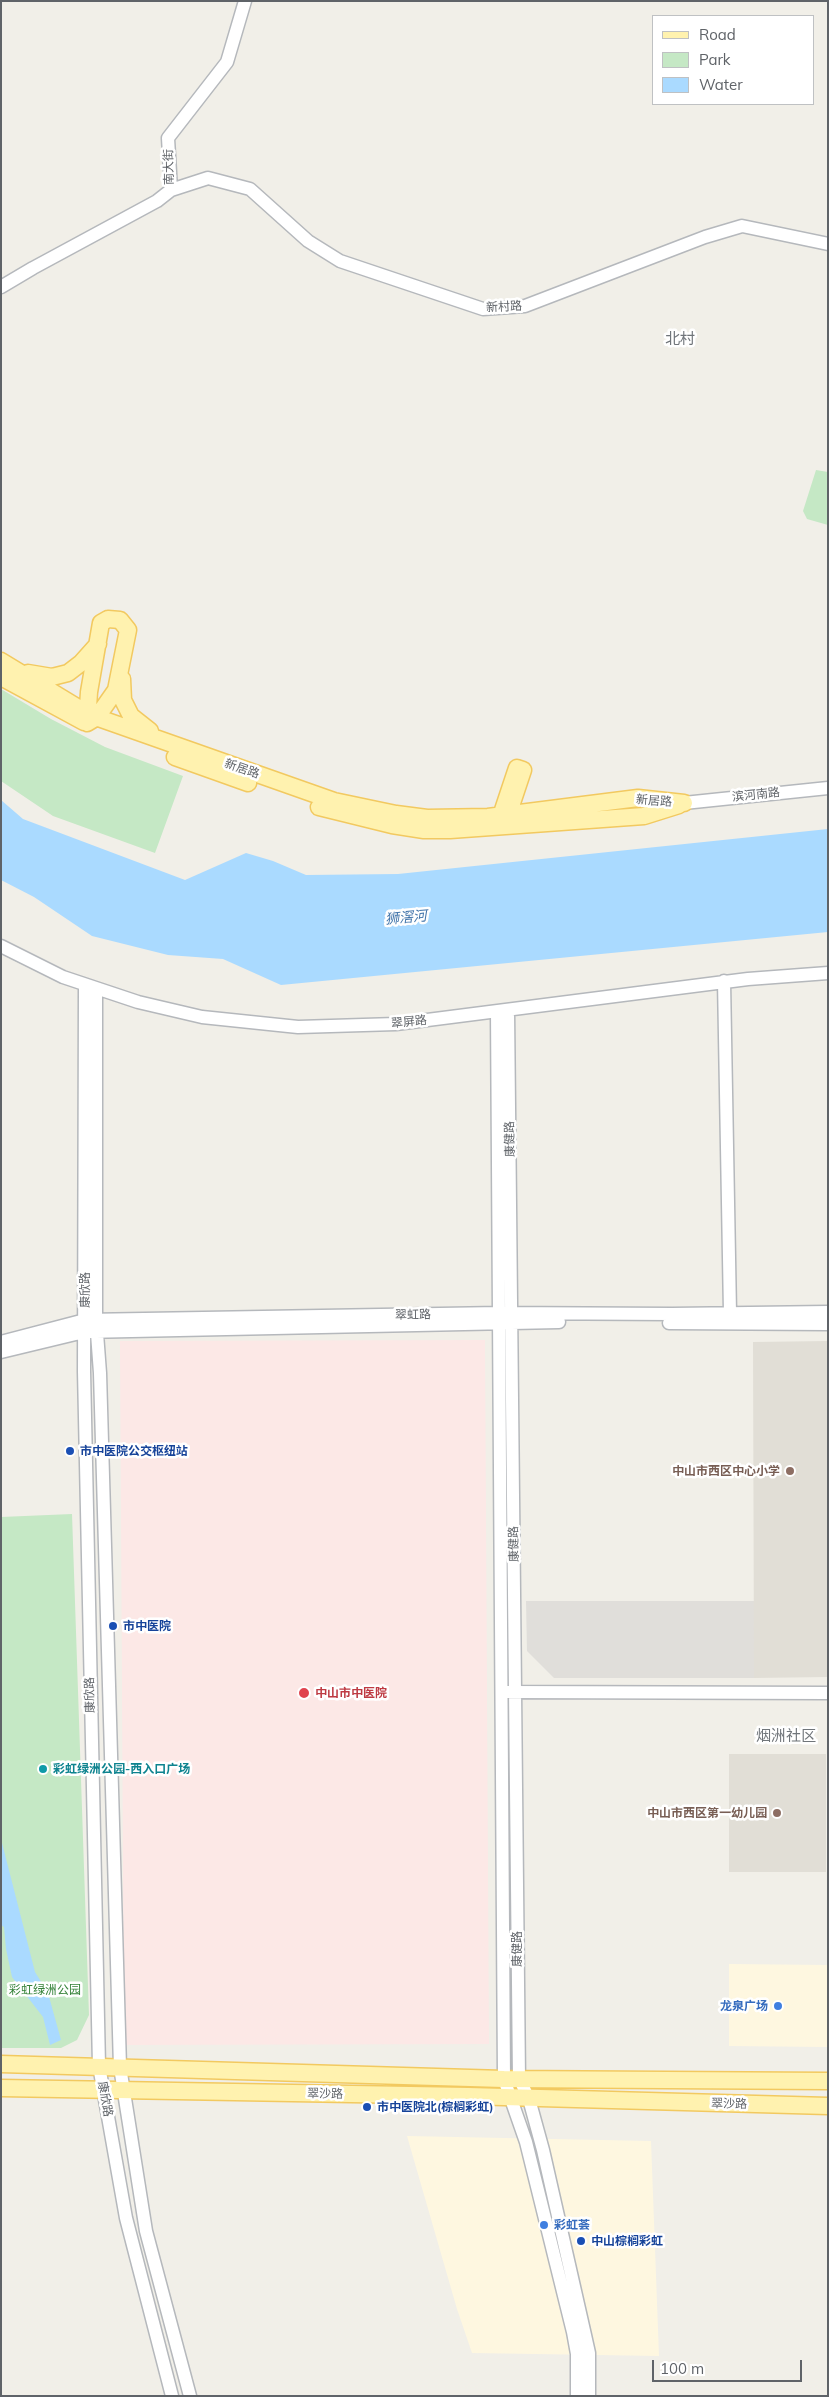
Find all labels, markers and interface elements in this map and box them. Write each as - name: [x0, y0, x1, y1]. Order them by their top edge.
- legend: [652, 15, 814, 105]
- text: Road: [699, 25, 736, 44]
- text: Park: [699, 50, 731, 69]
- text: Water: [699, 75, 743, 94]
- street label: 南大街: [161, 149, 177, 185]
- street label: 新村路: [486, 299, 522, 315]
- district label: 北村: [665, 330, 695, 348]
- street label: 新居路: [223, 756, 261, 782]
- street label: 滨河南路: [731, 785, 781, 805]
- street label: 新居路: [636, 793, 672, 809]
- water label: 狮滘河: [384, 908, 428, 928]
- street label: 翠屏路: [390, 1013, 428, 1031]
- street label: 康健路: [502, 1121, 518, 1157]
- street label: 康欣路: [78, 1272, 92, 1308]
- street label: 翠虹路: [395, 1307, 431, 1323]
- place label: 市中医院公交枢纽站: [80, 1444, 188, 1458]
- marker: 市中医院公交枢纽站: [64, 1445, 76, 1457]
- place label: 中山市西区中心小学: [672, 1464, 780, 1478]
- marker: 中山市西区中心小学: [784, 1465, 796, 1477]
- street label: 康健路: [506, 1526, 522, 1562]
- place label: 市中医院: [123, 1619, 171, 1633]
- marker: 市中医院: [107, 1620, 119, 1632]
- street label: 康欣路: [82, 1677, 98, 1713]
- marker: 中山市中医院: [297, 1686, 311, 1700]
- place label: 中山市中医院: [315, 1686, 387, 1700]
- district label: 烟洲社区: [756, 1727, 816, 1745]
- place label: 彩虹绿洲公园-西入口广场: [53, 1762, 190, 1776]
- marker: 彩虹绿洲公园-西入口广场: [37, 1763, 49, 1775]
- place label: 中山市西区第一幼儿园: [647, 1806, 767, 1820]
- marker: 中山市西区第一幼儿园: [771, 1807, 783, 1819]
- street label: 康健路: [510, 1931, 524, 1967]
- park label: 彩虹绿洲公园: [9, 1983, 81, 1997]
- place label: 龙泉广场: [720, 1999, 768, 2013]
- marker: 龙泉广场: [772, 2000, 784, 2012]
- street label: 康欣路: [95, 2080, 115, 2118]
- street label: 翠沙路: [307, 2086, 343, 2102]
- street label: 翠沙路: [711, 2096, 747, 2112]
- place label: 市中医院北(棕榈彩虹): [377, 2100, 494, 2114]
- marker: 市中医院北(棕榈彩虹): [361, 2101, 373, 2113]
- place label: 彩虹荟: [554, 2218, 590, 2232]
- marker: 彩虹荟: [538, 2219, 550, 2231]
- place label: 中山棕榈彩虹: [591, 2234, 663, 2248]
- marker: 中山棕榈彩虹: [575, 2235, 587, 2247]
- scale bar: [654, 2350, 804, 2382]
- text: 100 m: [660, 2359, 704, 2378]

